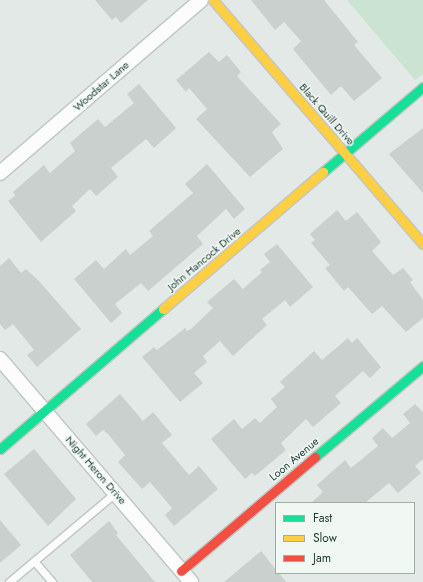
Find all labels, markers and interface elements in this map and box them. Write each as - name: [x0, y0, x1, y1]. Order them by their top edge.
- street label: Woodstar Lane: [70, 58, 132, 114]
- street label: Black Quill Drive: [297, 80, 357, 148]
- street label: John Hancock Drive: [165, 225, 243, 293]
- street label: Night Heron Drive: [63, 433, 129, 507]
- street label: Loon Avenue: [267, 435, 321, 483]
- legend: [275, 502, 415, 574]
- text: Fast: [313, 509, 332, 527]
- text: Slow: [313, 529, 337, 547]
- text: Jam: [313, 549, 331, 567]

